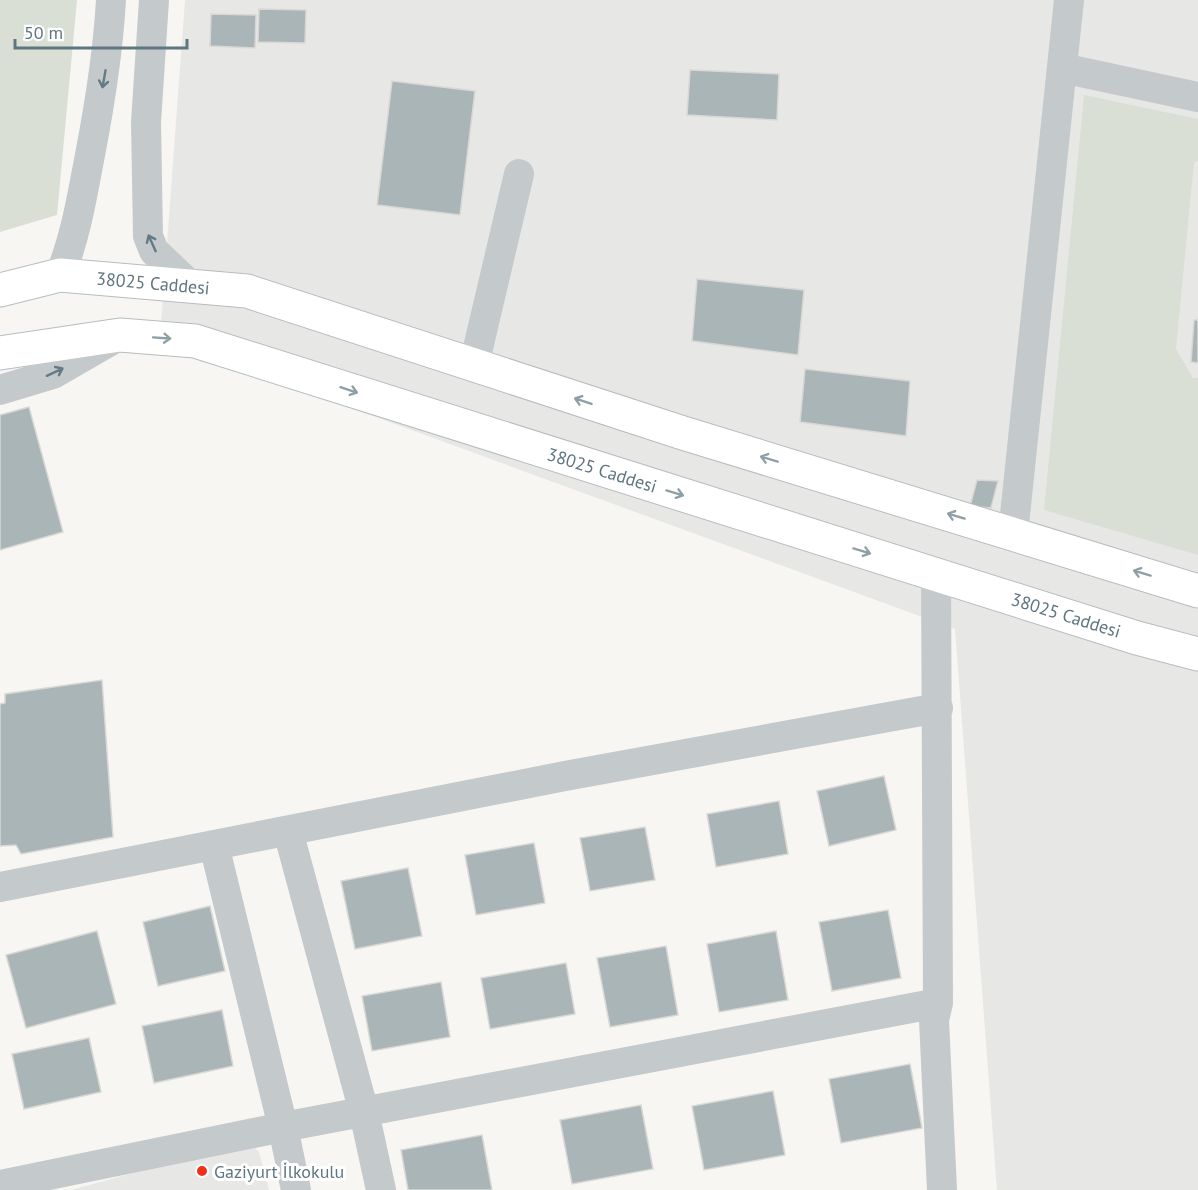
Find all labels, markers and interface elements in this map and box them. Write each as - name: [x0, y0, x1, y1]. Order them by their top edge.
- scale bar: [15, 12, 188, 50]
- text: 50 m: [24, 21, 63, 44]
- one-way arrow: [98, 69, 109, 88]
- one-way arrow: [146, 234, 157, 252]
- street label: 38025 Caddesi: [95, 267, 211, 299]
- one-way arrow: [152, 333, 172, 344]
- one-way arrow: [46, 366, 64, 378]
- one-way arrow: [339, 385, 358, 396]
- one-way arrow: [574, 394, 593, 405]
- street label: 38025 Caddesi: [544, 442, 660, 498]
- one-way arrow: [760, 453, 779, 464]
- one-way arrow: [665, 488, 684, 499]
- one-way arrow: [947, 510, 966, 521]
- one-way arrow: [852, 546, 871, 557]
- one-way arrow: [1133, 567, 1152, 578]
- street label: 38025 Caddesi: [1008, 587, 1124, 643]
- place label: Gaziyurt İlkokulu: [214, 1160, 344, 1183]
- marker: Gaziyurt İlkokulu: [195, 1164, 209, 1178]

